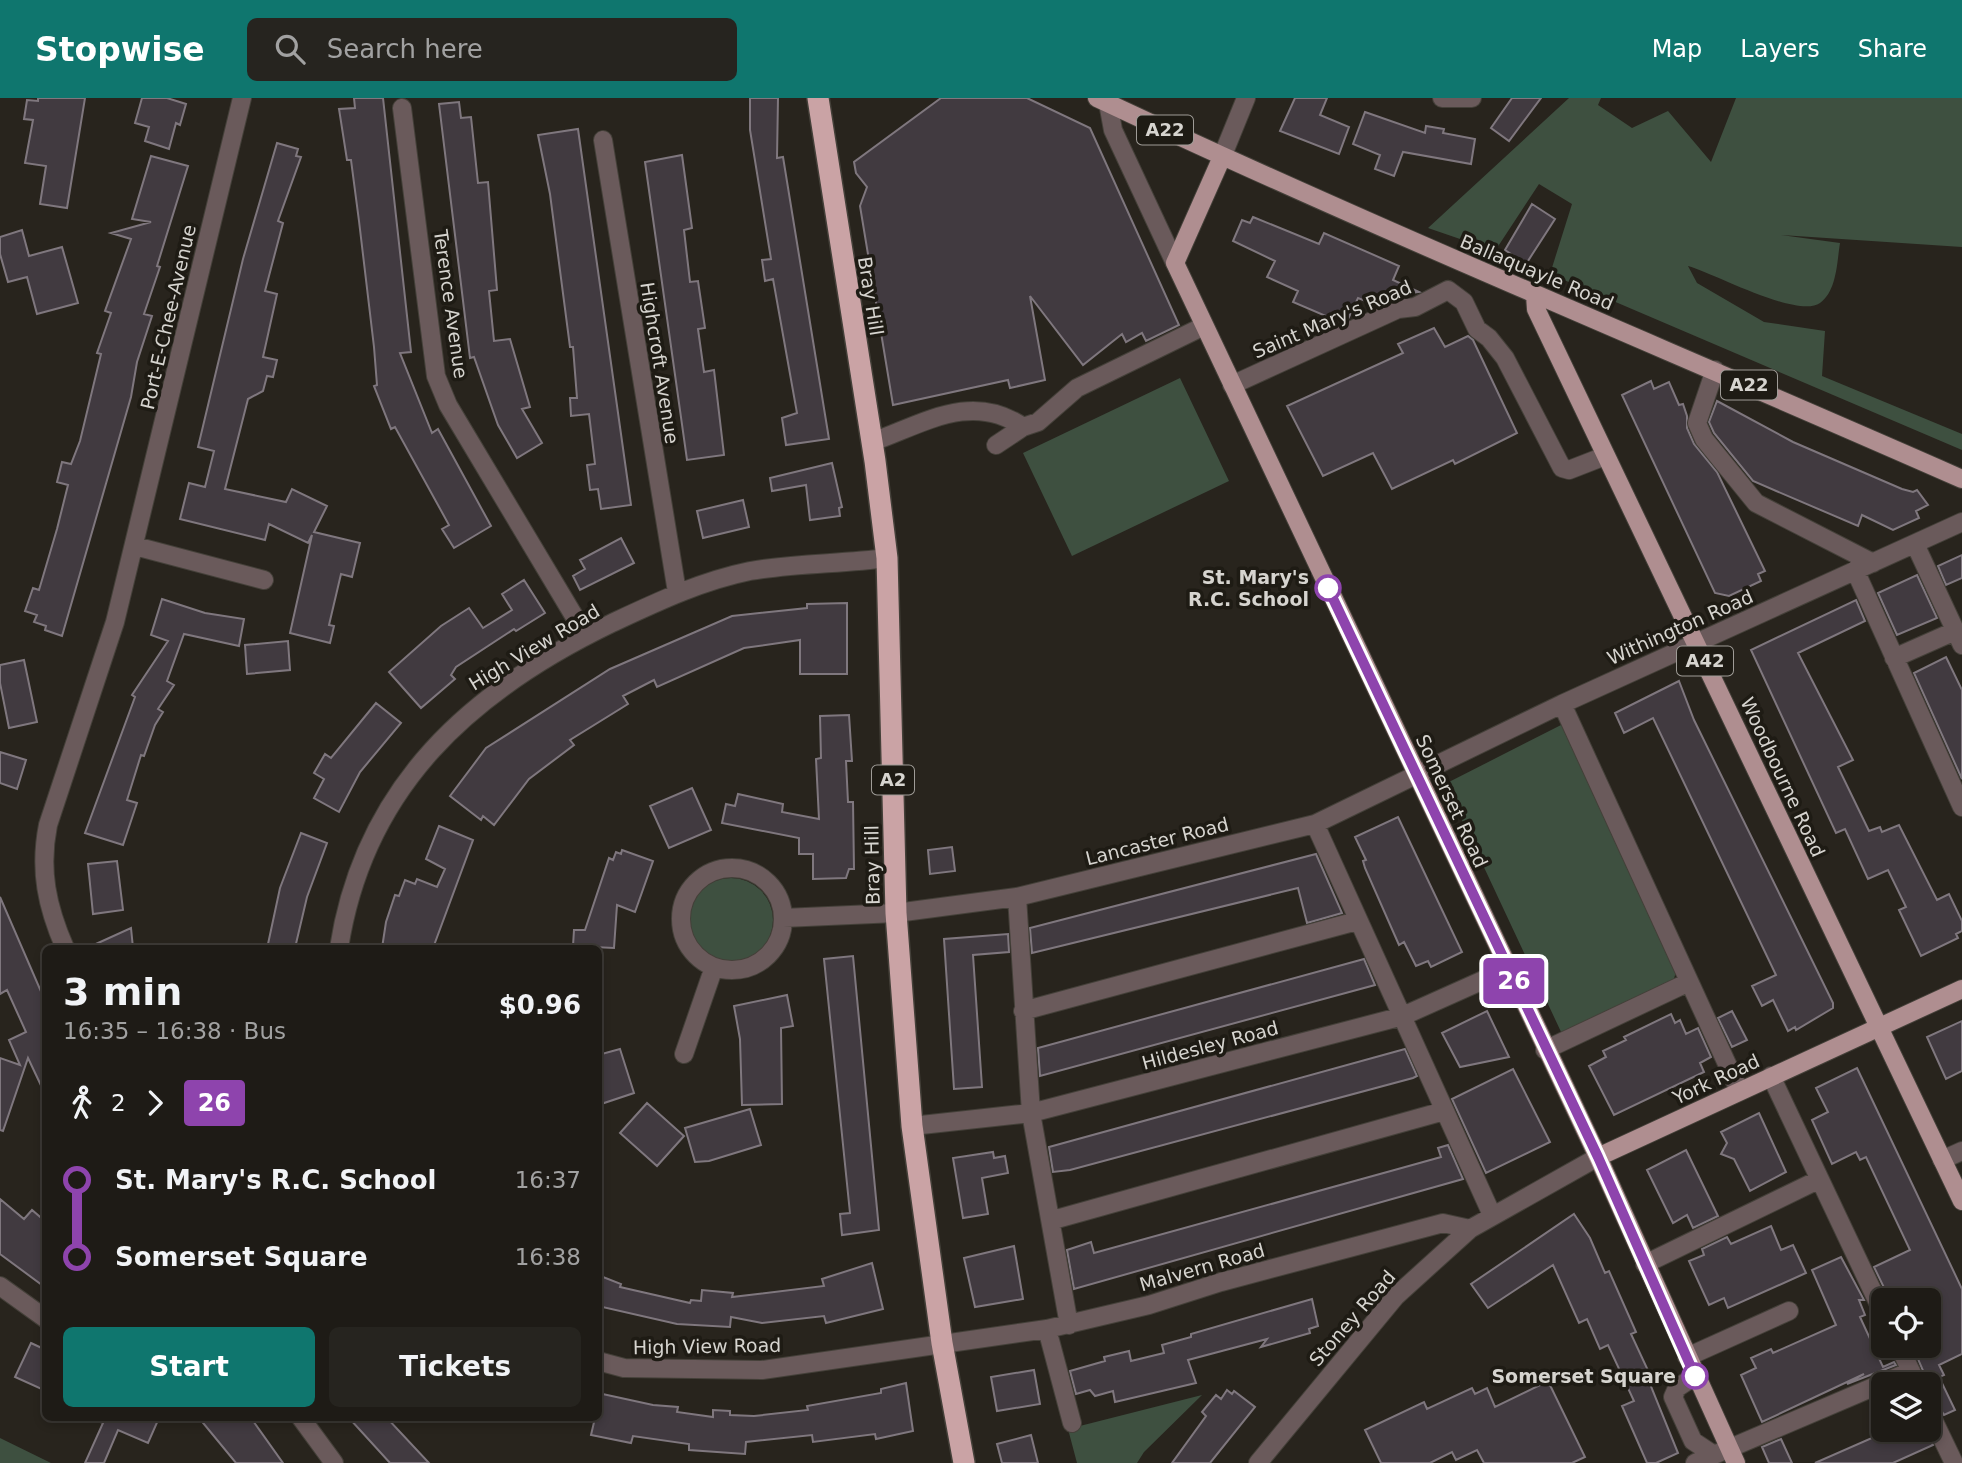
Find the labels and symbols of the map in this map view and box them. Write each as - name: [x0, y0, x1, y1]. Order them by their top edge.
- road number: A22: [1137, 115, 1193, 144]
- street label: Port-E-Chee-Avenue: [136, 222, 200, 412]
- street label: Terence Avenue: [430, 227, 472, 380]
- street label: Ballaquayle Road: [1457, 230, 1617, 314]
- street label: Bray Hill: [854, 255, 888, 337]
- street label: Saint Mary's Road: [1249, 276, 1415, 362]
- street label: Highcroft Avenue: [636, 280, 684, 446]
- road number: A22: [1721, 370, 1777, 400]
- place label: St. Mary's R.C. School: [1188, 566, 1309, 610]
- marker: St. Mary's R.C. School: [1315, 575, 1341, 601]
- street label: Withington Road: [1604, 585, 1756, 669]
- street label: High View Road: [465, 599, 603, 695]
- road number: A42: [1677, 646, 1733, 676]
- street label: Woodbourne Road: [1736, 694, 1830, 860]
- street label: Somerset Road: [1412, 731, 1492, 871]
- road number: A2: [872, 766, 914, 794]
- street label: Lancaster Road: [1083, 813, 1231, 869]
- street label: Bray Hill: [860, 825, 884, 905]
- line badge: 26: [1482, 958, 1546, 1004]
- street label: Hildesley Road: [1139, 1016, 1281, 1074]
- street label: York Road: [1668, 1049, 1763, 1109]
- street label: Malvern Road: [1137, 1239, 1267, 1295]
- street label: Stoney Road: [1304, 1266, 1400, 1370]
- street label: High View Road: [633, 1334, 781, 1358]
- marker: Somerset Square: [1682, 1363, 1708, 1389]
- place label: Somerset Square: [1491, 1365, 1676, 1387]

